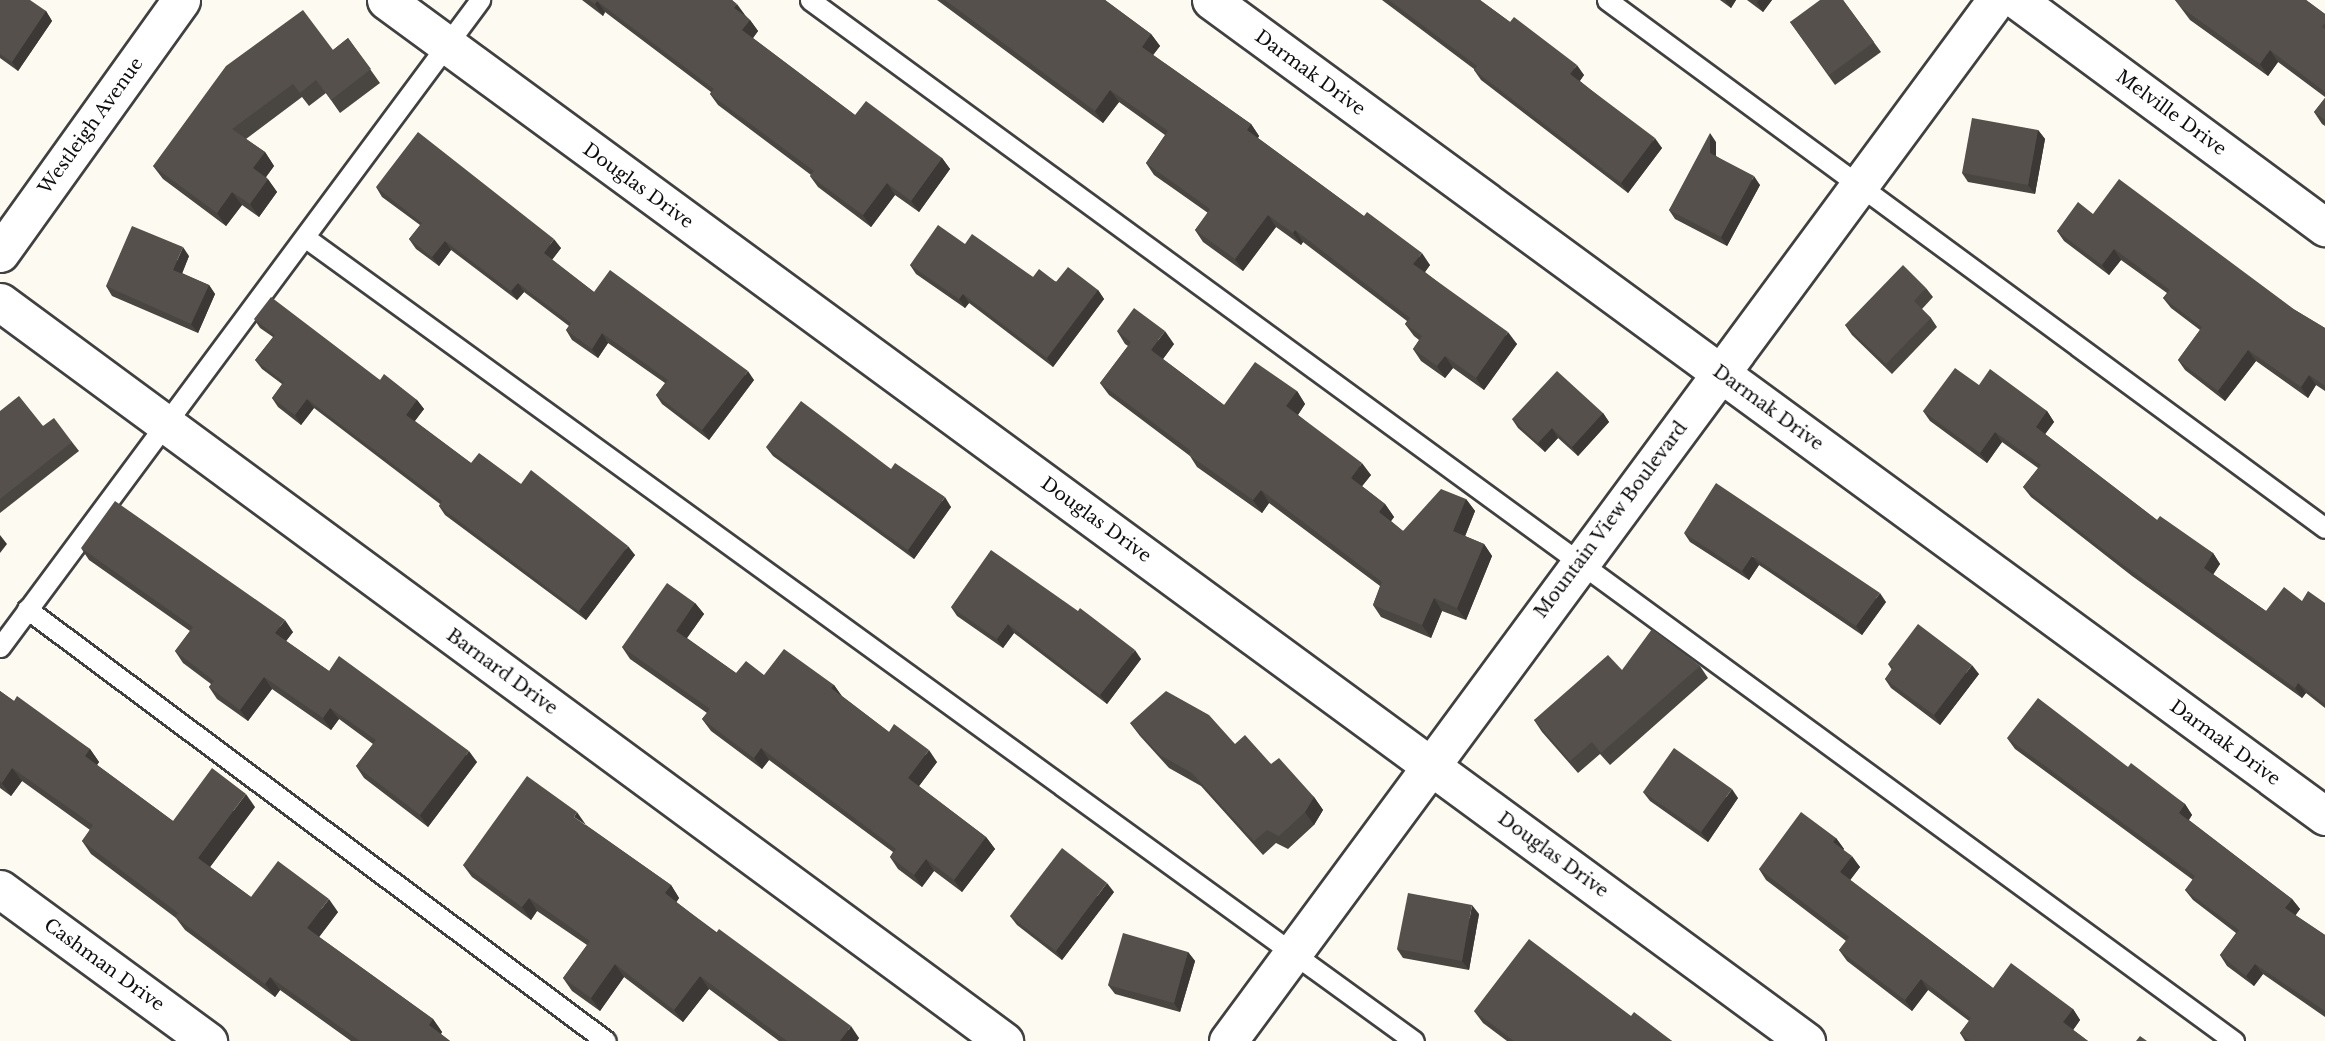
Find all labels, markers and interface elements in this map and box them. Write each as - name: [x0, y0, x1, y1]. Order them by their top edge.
- street label: Darmak Drive: [1251, 26, 1369, 120]
- street label: Westleigh Avenue: [34, 53, 148, 199]
- street label: Melville Drive: [2112, 66, 2230, 160]
- street label: Douglas Drive: [579, 139, 697, 233]
- street label: Darmak Drive: [1709, 361, 1827, 455]
- street label: Mountain View Boulevard: [1530, 417, 1692, 623]
- street label: Douglas Drive: [1037, 473, 1155, 567]
- street label: Barnard Drive: [442, 624, 562, 720]
- street label: Darmak Drive: [2166, 696, 2284, 790]
- street label: Douglas Drive: [1494, 808, 1612, 902]
- street label: Cashman Drive: [40, 914, 168, 1016]

